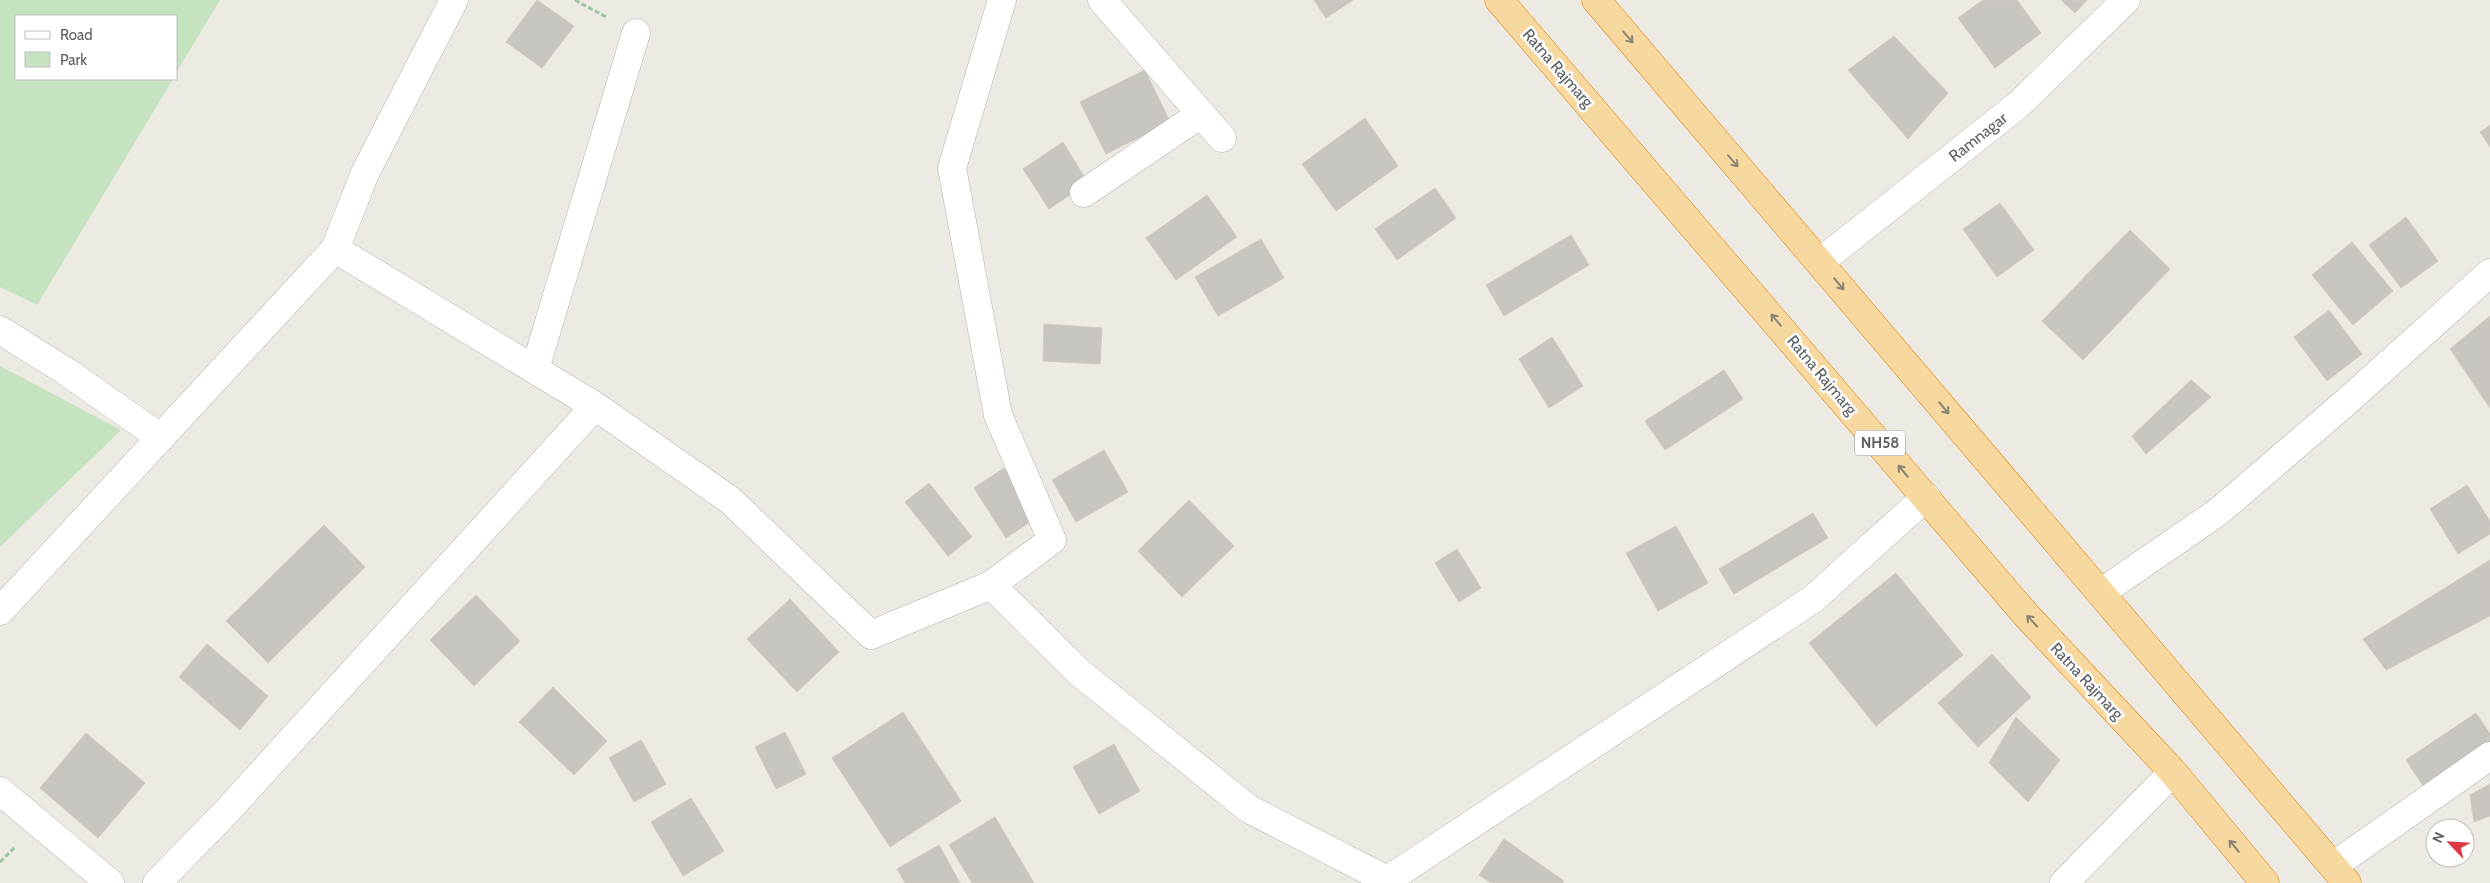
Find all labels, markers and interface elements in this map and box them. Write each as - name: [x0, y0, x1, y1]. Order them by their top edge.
- legend: [15, 15, 178, 80]
- street label: Ratna Rajmarg: [1519, 25, 1598, 112]
- text: Road: [60, 26, 93, 44]
- one-way arrow: [1622, 30, 1633, 43]
- text: Park: [60, 51, 87, 69]
- street label: Ramnagar: [1945, 108, 2012, 166]
- one-way arrow: [1728, 154, 1739, 167]
- one-way arrow: [1833, 277, 1844, 290]
- one-way arrow: [1770, 314, 1781, 327]
- street label: Ratna Rajmarg: [1783, 331, 1861, 419]
- one-way arrow: [1939, 401, 1950, 414]
- road number: NH58: [1855, 430, 1905, 456]
- one-way arrow: [1898, 464, 1909, 477]
- one-way arrow: [2026, 614, 2038, 627]
- street label: Ratna Rajmarg: [2047, 639, 2128, 724]
- north arrow: [2425, 818, 2475, 868]
- text: N: [2428, 829, 2448, 846]
- one-way arrow: [2228, 839, 2240, 852]

